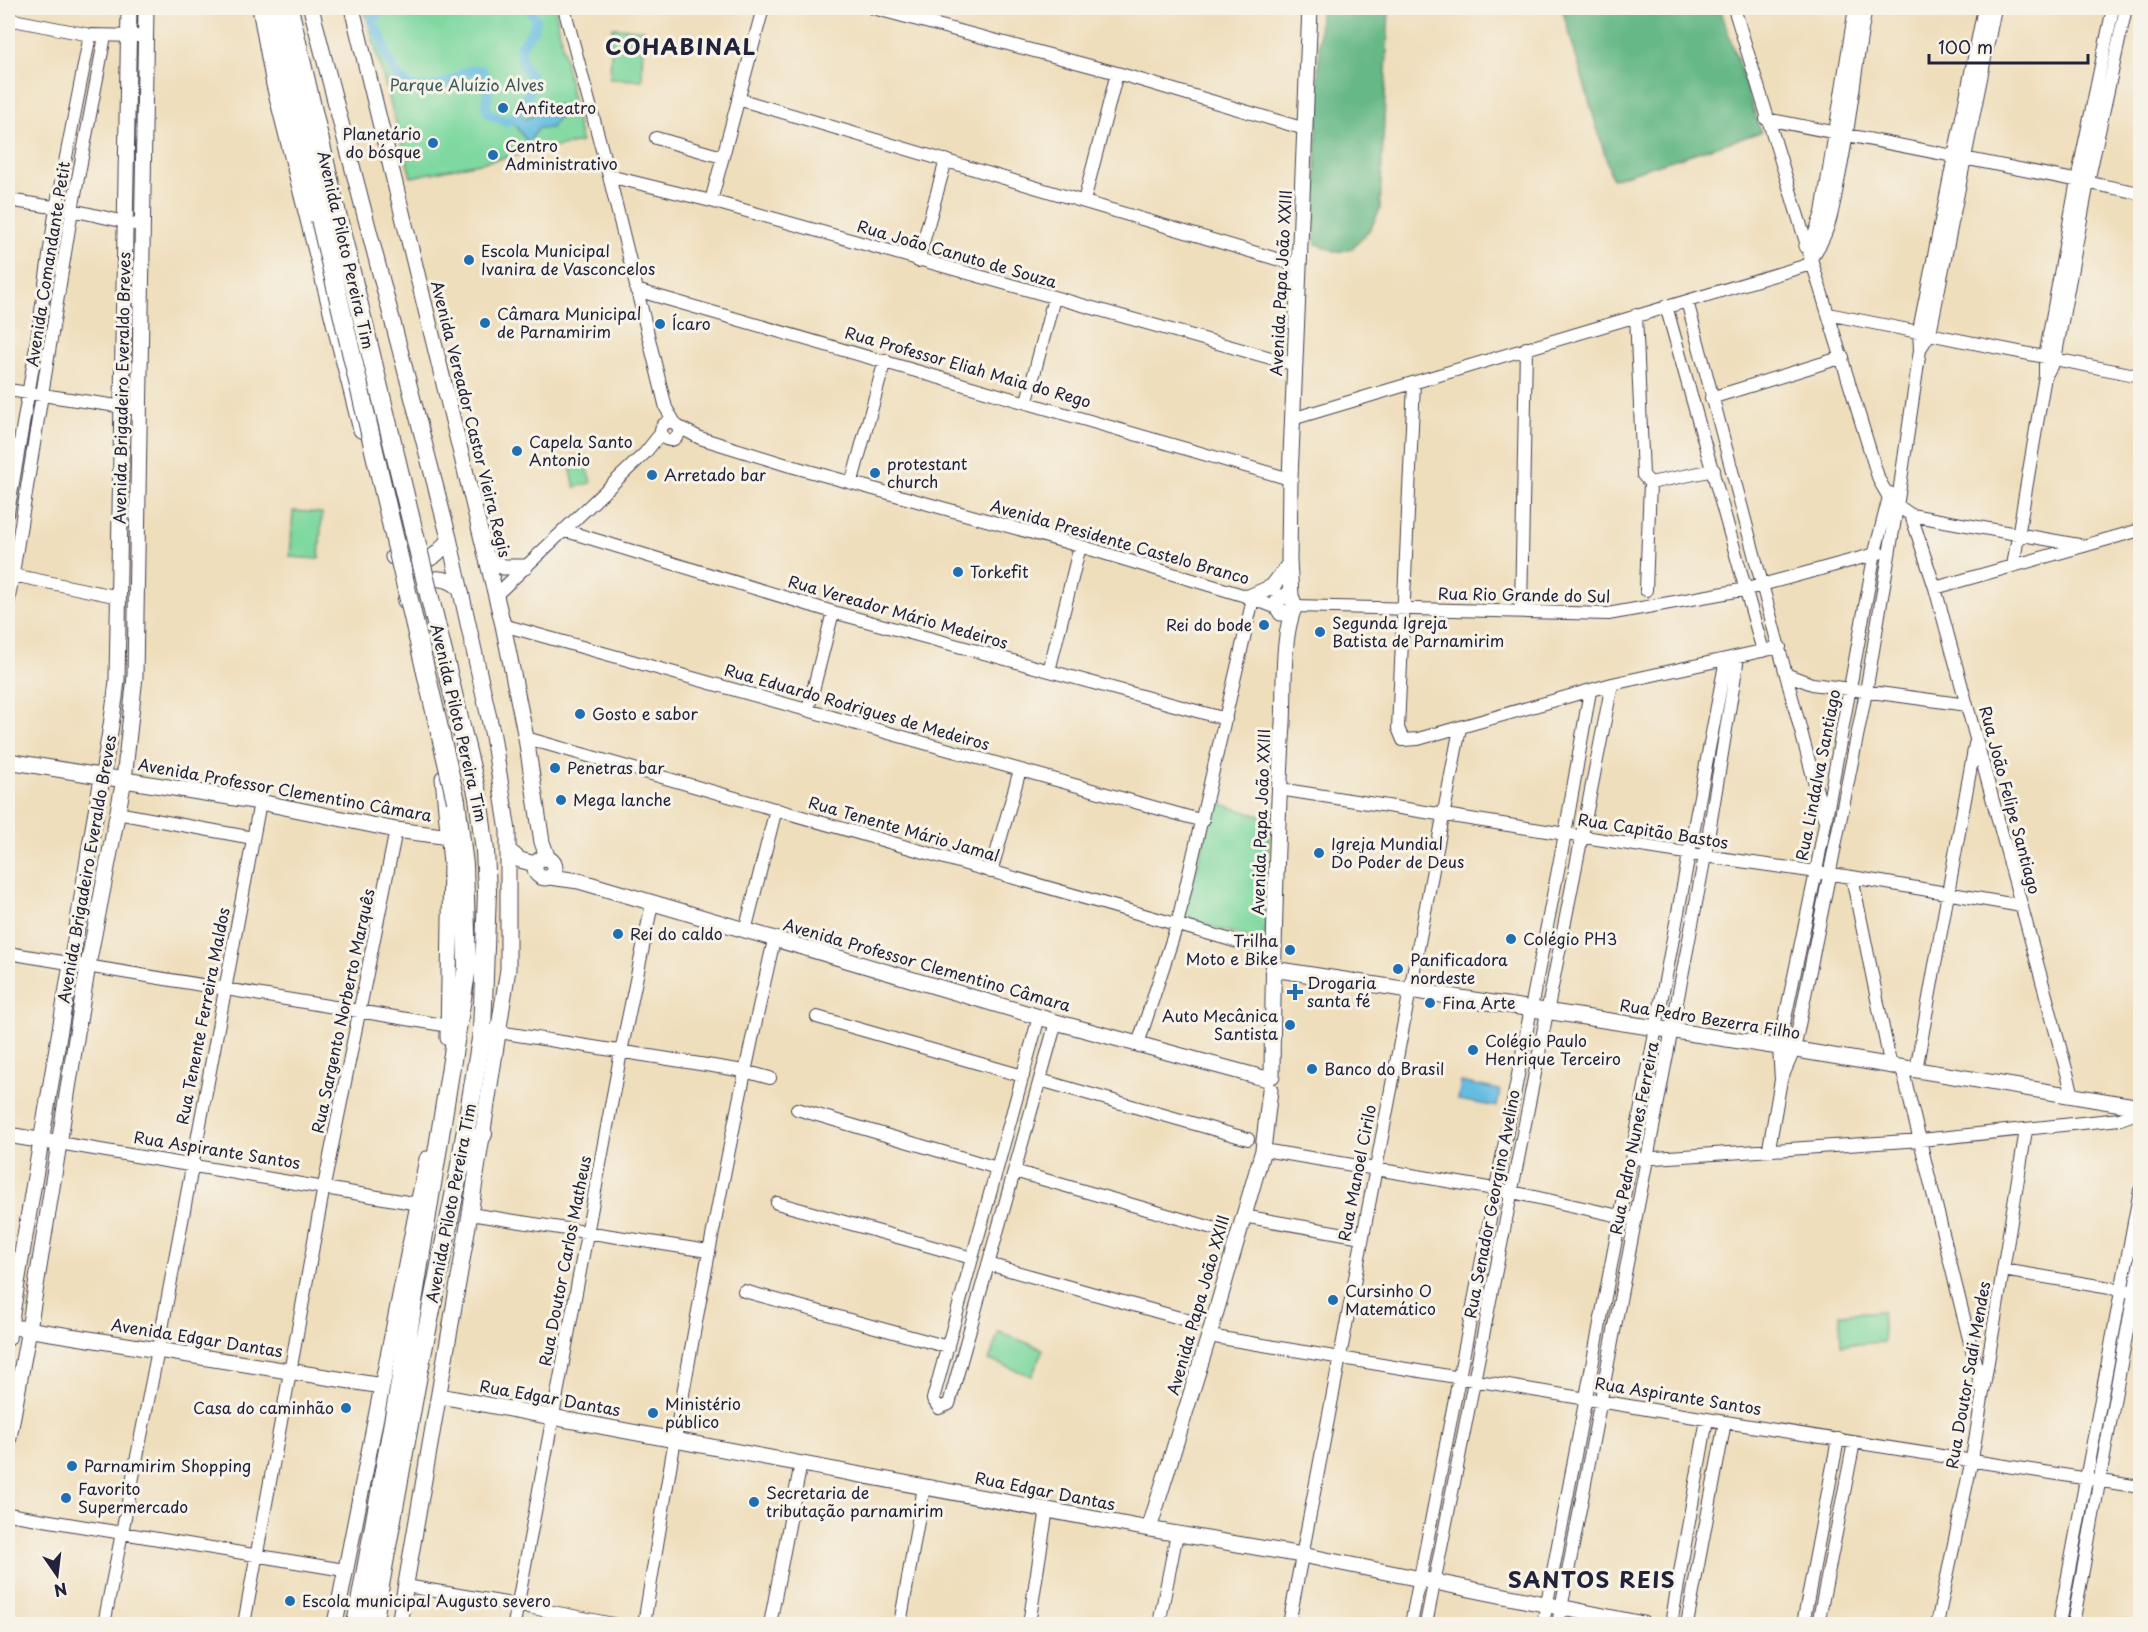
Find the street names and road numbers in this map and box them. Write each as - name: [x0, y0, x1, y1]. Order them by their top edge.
- street label: Avenida Piloto Pereira Tim: [312, 148, 382, 351]
- street label: Avenida Comandante Petit: [19, 159, 75, 368]
- street label: Avenida Papa João XXIII: [1263, 189, 1297, 377]
- street label: Rua João Canuto de Souza: [855, 213, 1060, 293]
- street label: Avenida Brigadeiro Everaldo Breves: [107, 252, 135, 524]
- street label: Avenida Vereador Castor Vieira Regis: [426, 278, 518, 560]
- street label: Rua Professor Eliah Maia do Rego: [842, 319, 1094, 413]
- street label: Avenida Presidente Castelo Branco: [988, 493, 1253, 590]
- street label: Rua Vereador Mário Medeiros: [786, 568, 1011, 654]
- street label: Rua Rio Grande do Sul: [1438, 580, 1610, 608]
- street label: Avenida Piloto Pereira Tim: [425, 621, 495, 824]
- street label: Rua Eduardo Rodrigues de Medeiros: [722, 657, 993, 755]
- street label: Rua Lindalva Santiago: [1789, 687, 1845, 863]
- street label: Rua João Felipe Santiago: [1974, 703, 2048, 897]
- street label: Avenida Papa João XXIII: [1245, 728, 1275, 916]
- street label: Avenida Brigadeiro Everaldo Breves: [51, 733, 121, 1005]
- street label: Avenida Professor Clementino Câmara: [136, 751, 434, 827]
- street label: Rua Tenente Mário Jamal: [806, 789, 1003, 867]
- street label: Rua Capitão Bastos: [1576, 806, 1730, 854]
- street label: Rua Sargento Norberto Marquês: [304, 886, 380, 1135]
- street label: Rua Tenente Ferreira Maldos: [169, 905, 235, 1126]
- street label: Avenida Professor Clementino Câmara: [781, 911, 1074, 1017]
- street label: Rua Pedro Bezerra Filho: [1618, 992, 1802, 1044]
- street label: Rua Pedro Nunes Ferreira: [1603, 1039, 1664, 1236]
- street label: Rua Senador Georgino Avelino: [1457, 1087, 1525, 1320]
- street label: Avenida Piloto Pereira Tim: [419, 1101, 481, 1305]
- street label: Rua Manoel Cirilo: [1331, 1102, 1381, 1243]
- street label: Rua Aspirante Santos: [132, 1124, 302, 1174]
- street label: Rua Doutor Carlos Matheus: [532, 1154, 596, 1368]
- street label: Avenida Papa João XXIII: [1160, 1212, 1234, 1398]
- street label: Rua Doutor Sadi Mendes: [1939, 1279, 1995, 1471]
- street label: Avenida Edgar Dantas: [110, 1312, 285, 1362]
- street label: Rua Aspirante Santos: [1593, 1370, 1763, 1420]
- street label: Rua Edgar Dantas: [478, 1373, 622, 1421]
- street label: Rua Edgar Dantas: [973, 1465, 1117, 1515]

